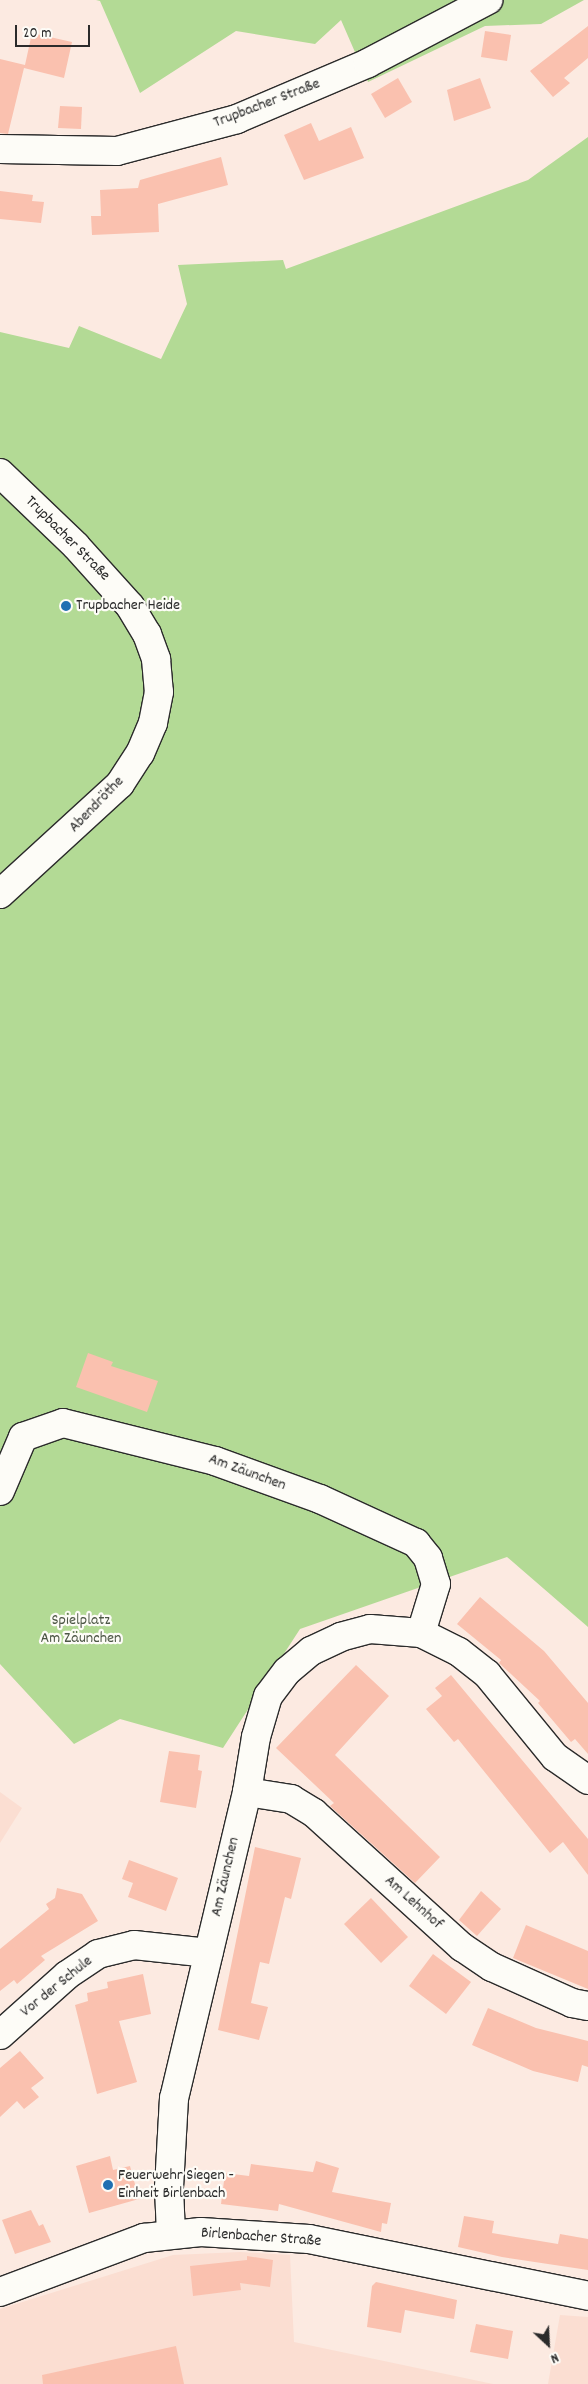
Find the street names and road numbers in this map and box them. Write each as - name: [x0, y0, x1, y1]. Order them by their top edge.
- street label: Trupbacher Straße: [211, 75, 323, 133]
- street label: Trupbacher Straße: [20, 492, 114, 586]
- street label: Abendröthe: [65, 773, 129, 837]
- street label: Am Zäunchen: [206, 1450, 288, 1496]
- street label: Am Zäunchen: [208, 1835, 244, 1919]
- street label: Am Lehnhof: [380, 1872, 446, 1934]
- street label: Vor der Schule: [17, 1952, 97, 2022]
- street label: Birlenbacher Straße: [200, 2224, 322, 2252]

